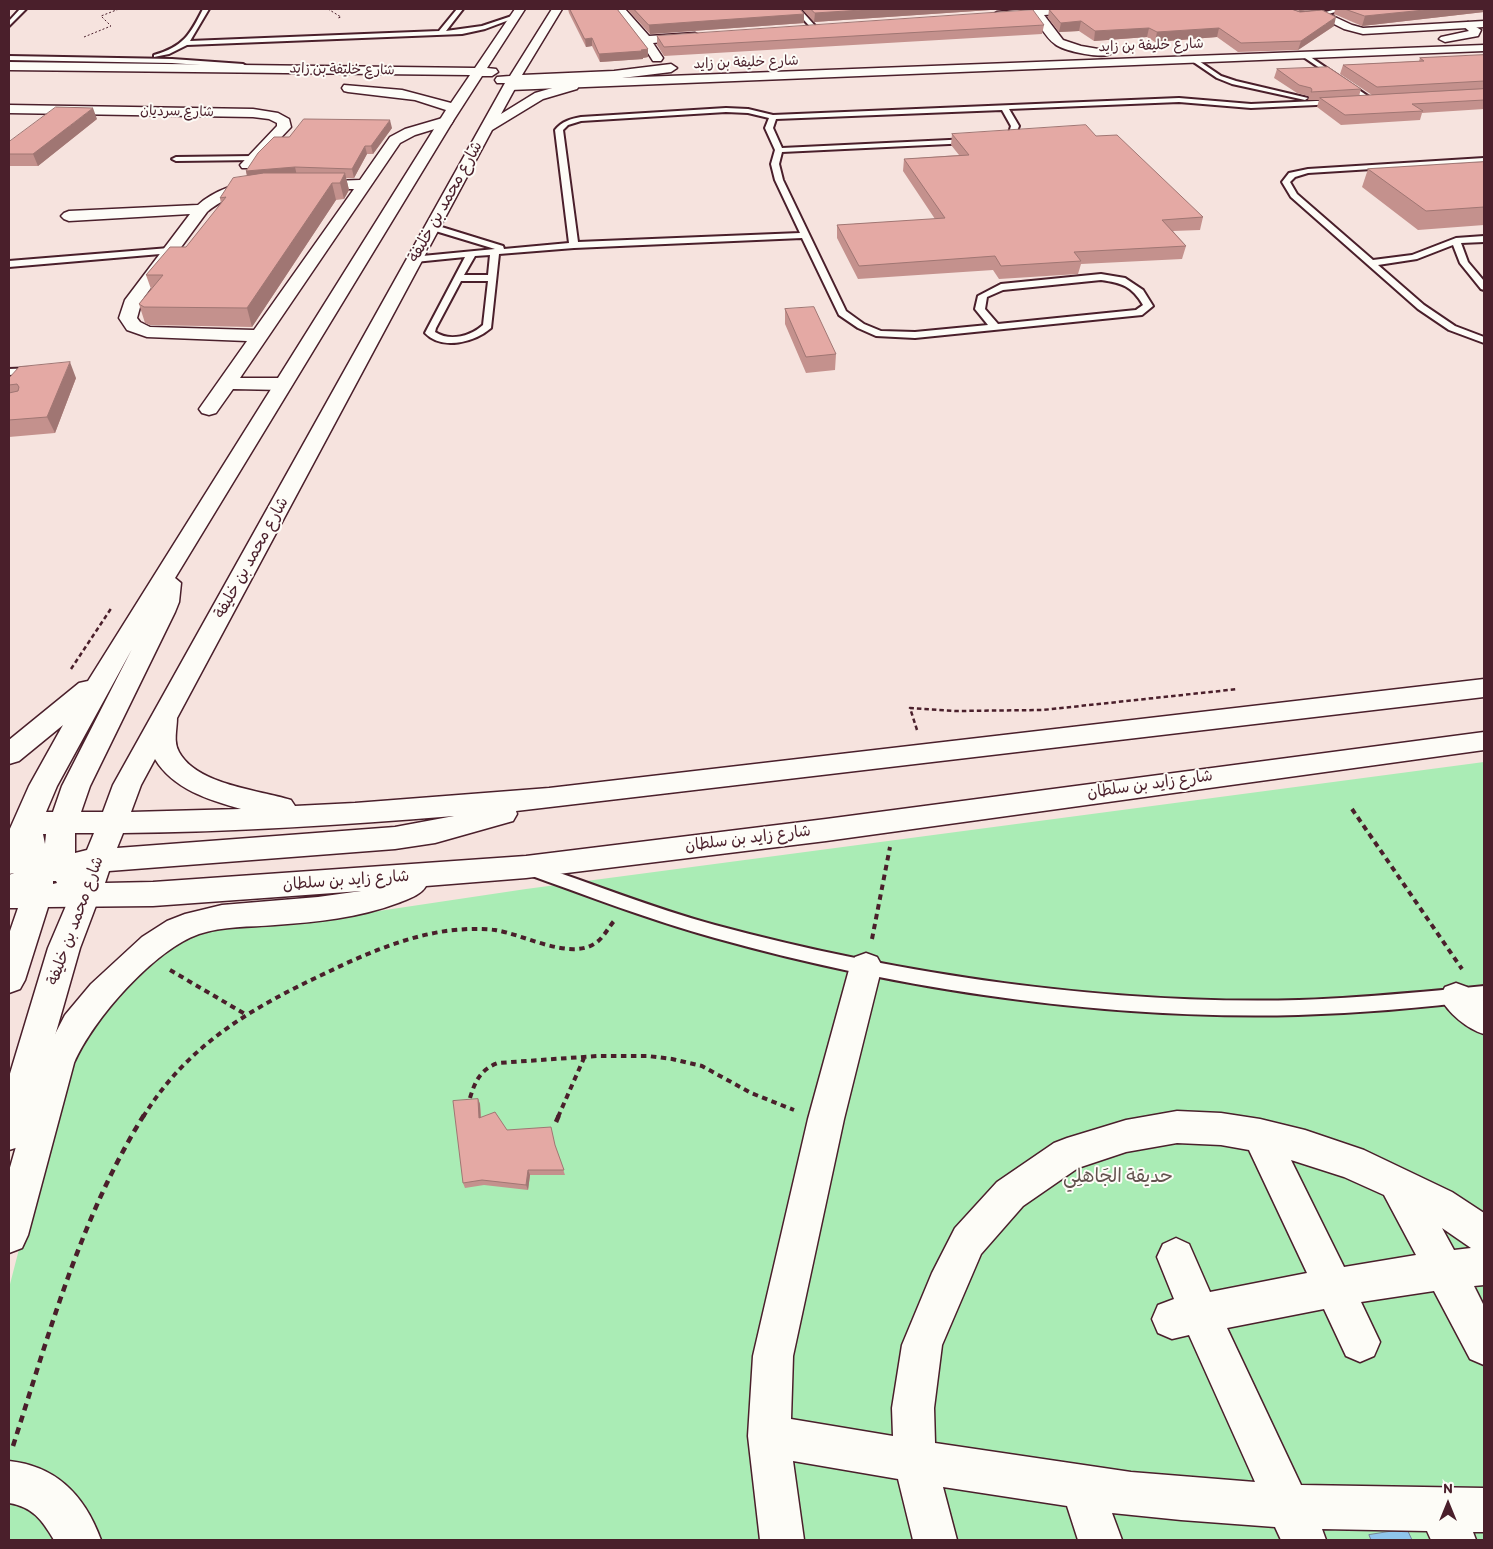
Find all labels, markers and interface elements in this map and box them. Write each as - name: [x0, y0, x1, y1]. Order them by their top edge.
- street label: شارع خليفة بن زايد: [1098, 36, 1204, 56]
- street label: شارع خليفة بن زايد: [693, 53, 799, 73]
- street label: شارع خليفة بن زايد: [289, 61, 395, 79]
- street label: شارع سرديان: [140, 103, 214, 121]
- street label: شارع محمد بن خليفة: [405, 138, 487, 266]
- street label: شارع محمد بن خليفة: [211, 494, 293, 622]
- street label: شارع زايد بن سلطان: [1086, 767, 1214, 803]
- street label: شارع زايد بن سلطان: [684, 822, 812, 856]
- street label: شارع محمد بن خليفة: [44, 854, 108, 988]
- street label: شارع زايد بن سلطان: [282, 867, 410, 895]
- park label: حديقة الجَاهلِي: [1063, 1166, 1173, 1188]
- north arrow: [1423, 1479, 1473, 1529]
- text: N: [1443, 1480, 1453, 1497]

